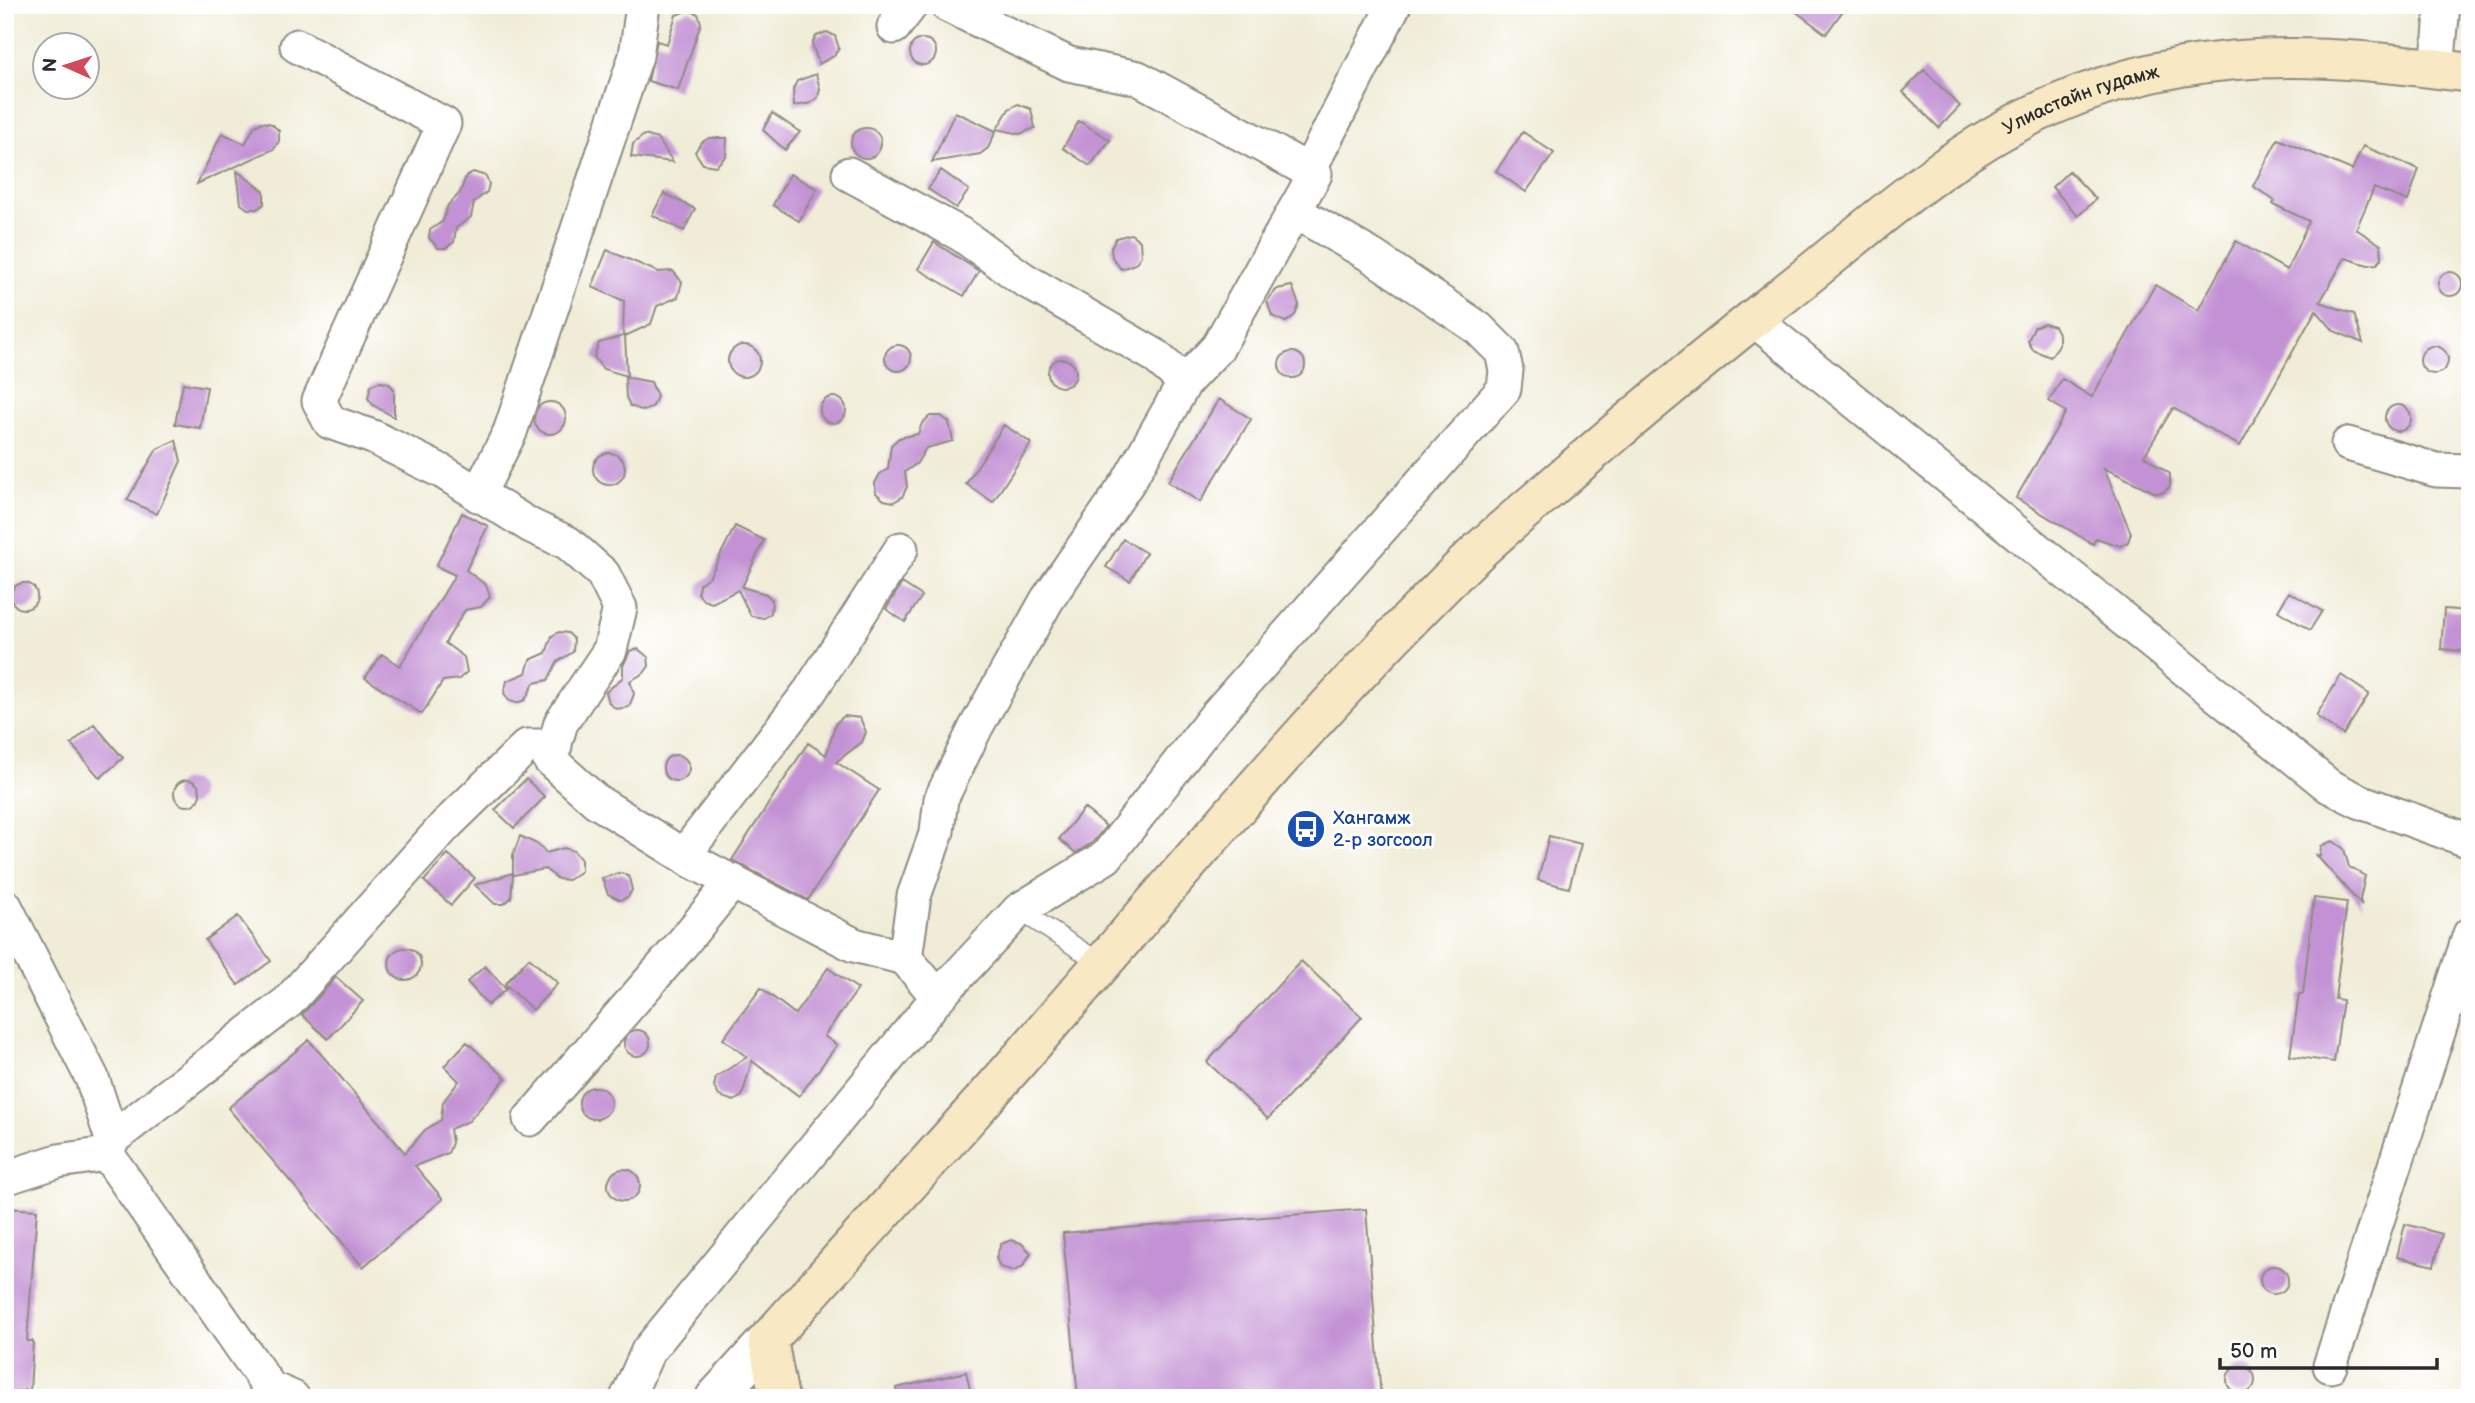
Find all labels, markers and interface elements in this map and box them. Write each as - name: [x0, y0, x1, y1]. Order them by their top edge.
- north arrow: [32, 32, 102, 102]
- text: N: [39, 57, 62, 73]
- street label: Улиастайн гудамж: [1998, 60, 2162, 140]
- place label: Хангамж 2-р зогсоол: [1333, 807, 1433, 852]
- bus stop icon: Хангамж 2-р зогсоол: [1285, 808, 1327, 850]
- scale bar: [2220, 1326, 2436, 1370]
- text: 50 m: [2230, 1339, 2277, 1364]

